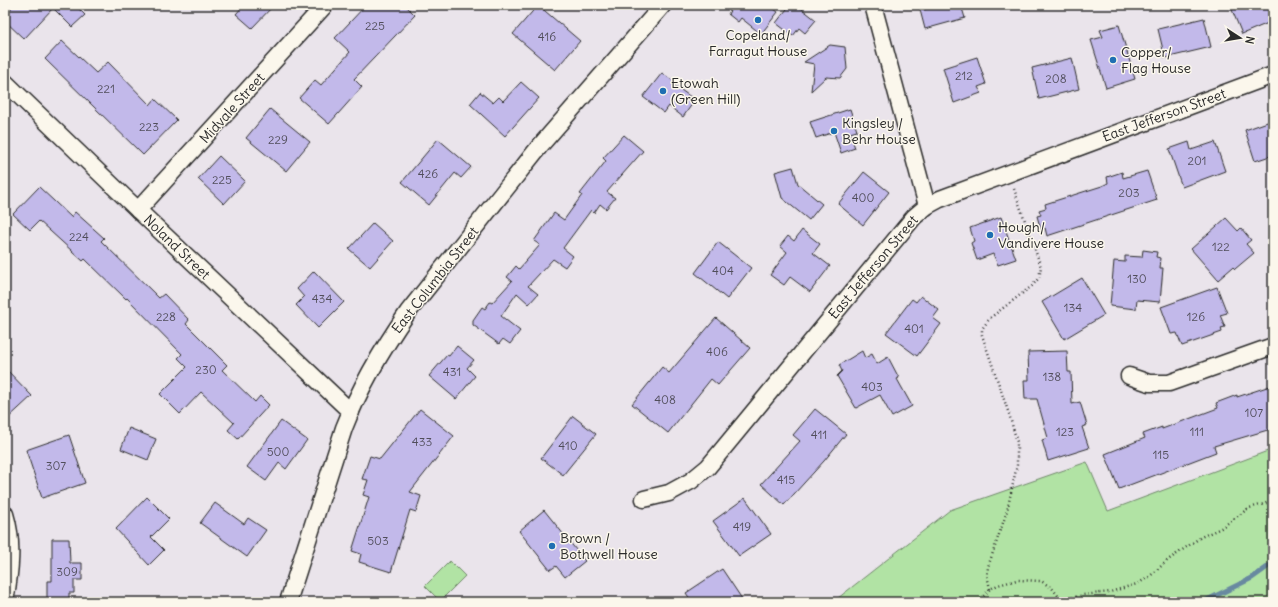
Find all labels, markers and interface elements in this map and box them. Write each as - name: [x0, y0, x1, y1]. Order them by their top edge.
- marker: Copeland/ Farragut House: [753, 15, 763, 25]
- house number: 225: [365, 18, 385, 33]
- north arrow: [1220, 18, 1260, 58]
- place label: Copeland/ Farragut House: [709, 26, 807, 60]
- house number: 416: [538, 29, 556, 44]
- text: N: [1242, 35, 1257, 45]
- place label: Copper/ Flag House: [1121, 43, 1191, 77]
- marker: Copper/ Flag House: [1108, 55, 1118, 65]
- house number: 212: [955, 68, 973, 83]
- street label: Midvale Street: [196, 69, 269, 147]
- house number: 208: [1045, 71, 1067, 86]
- place label: Etowah (Green Hill): [671, 74, 741, 108]
- house number: 221: [97, 81, 115, 96]
- street label: East Jefferson Street: [1100, 84, 1229, 146]
- marker: Etowah (Green Hill): [658, 86, 668, 96]
- place label: Kingsley / Behr House: [842, 114, 916, 148]
- house number: 223: [139, 119, 159, 134]
- marker: Kingsley / Behr House: [829, 126, 839, 136]
- house number: 229: [268, 132, 288, 147]
- house number: 201: [1187, 153, 1207, 168]
- house number: 426: [418, 166, 438, 181]
- house number: 225: [212, 172, 232, 187]
- house number: 203: [1118, 185, 1140, 200]
- house number: 400: [852, 190, 874, 205]
- street label: Noland Street: [140, 211, 214, 283]
- street label: East Jefferson Street: [824, 211, 922, 323]
- place label: Hough/ Vandivere House: [998, 218, 1104, 252]
- street label: East Columbia Street: [388, 223, 482, 337]
- house number: 224: [69, 229, 89, 244]
- marker: Hough/ Vandivere House: [985, 230, 995, 240]
- house number: 122: [1212, 239, 1230, 254]
- house number: 404: [712, 263, 734, 278]
- house number: 130: [1127, 271, 1147, 286]
- house number: 434: [312, 291, 332, 306]
- house number: 134: [1064, 300, 1082, 315]
- house number: 228: [156, 309, 176, 324]
- house number: 126: [1187, 309, 1205, 324]
- house number: 401: [904, 321, 924, 336]
- house number: 406: [706, 344, 728, 359]
- house number: 230: [195, 362, 217, 377]
- house number: 431: [443, 364, 461, 379]
- house number: 138: [1043, 369, 1061, 384]
- house number: 403: [861, 379, 883, 394]
- house number: 408: [654, 392, 676, 407]
- house number: 107: [1245, 405, 1263, 420]
- house number: 123: [1056, 424, 1074, 439]
- house number: 111: [1190, 424, 1204, 439]
- house number: 411: [811, 427, 827, 442]
- house number: 433: [412, 434, 432, 449]
- house number: 410: [558, 438, 578, 453]
- house number: 500: [267, 444, 289, 459]
- house number: 115: [1153, 447, 1169, 462]
- house number: 307: [46, 458, 66, 473]
- house number: 415: [777, 472, 795, 487]
- house number: 419: [733, 519, 751, 534]
- place label: Brown / Bothwell House: [560, 529, 658, 563]
- house number: 503: [367, 533, 389, 548]
- marker: Brown / Bothwell House: [547, 541, 557, 551]
- house number: 309: [56, 564, 78, 579]

